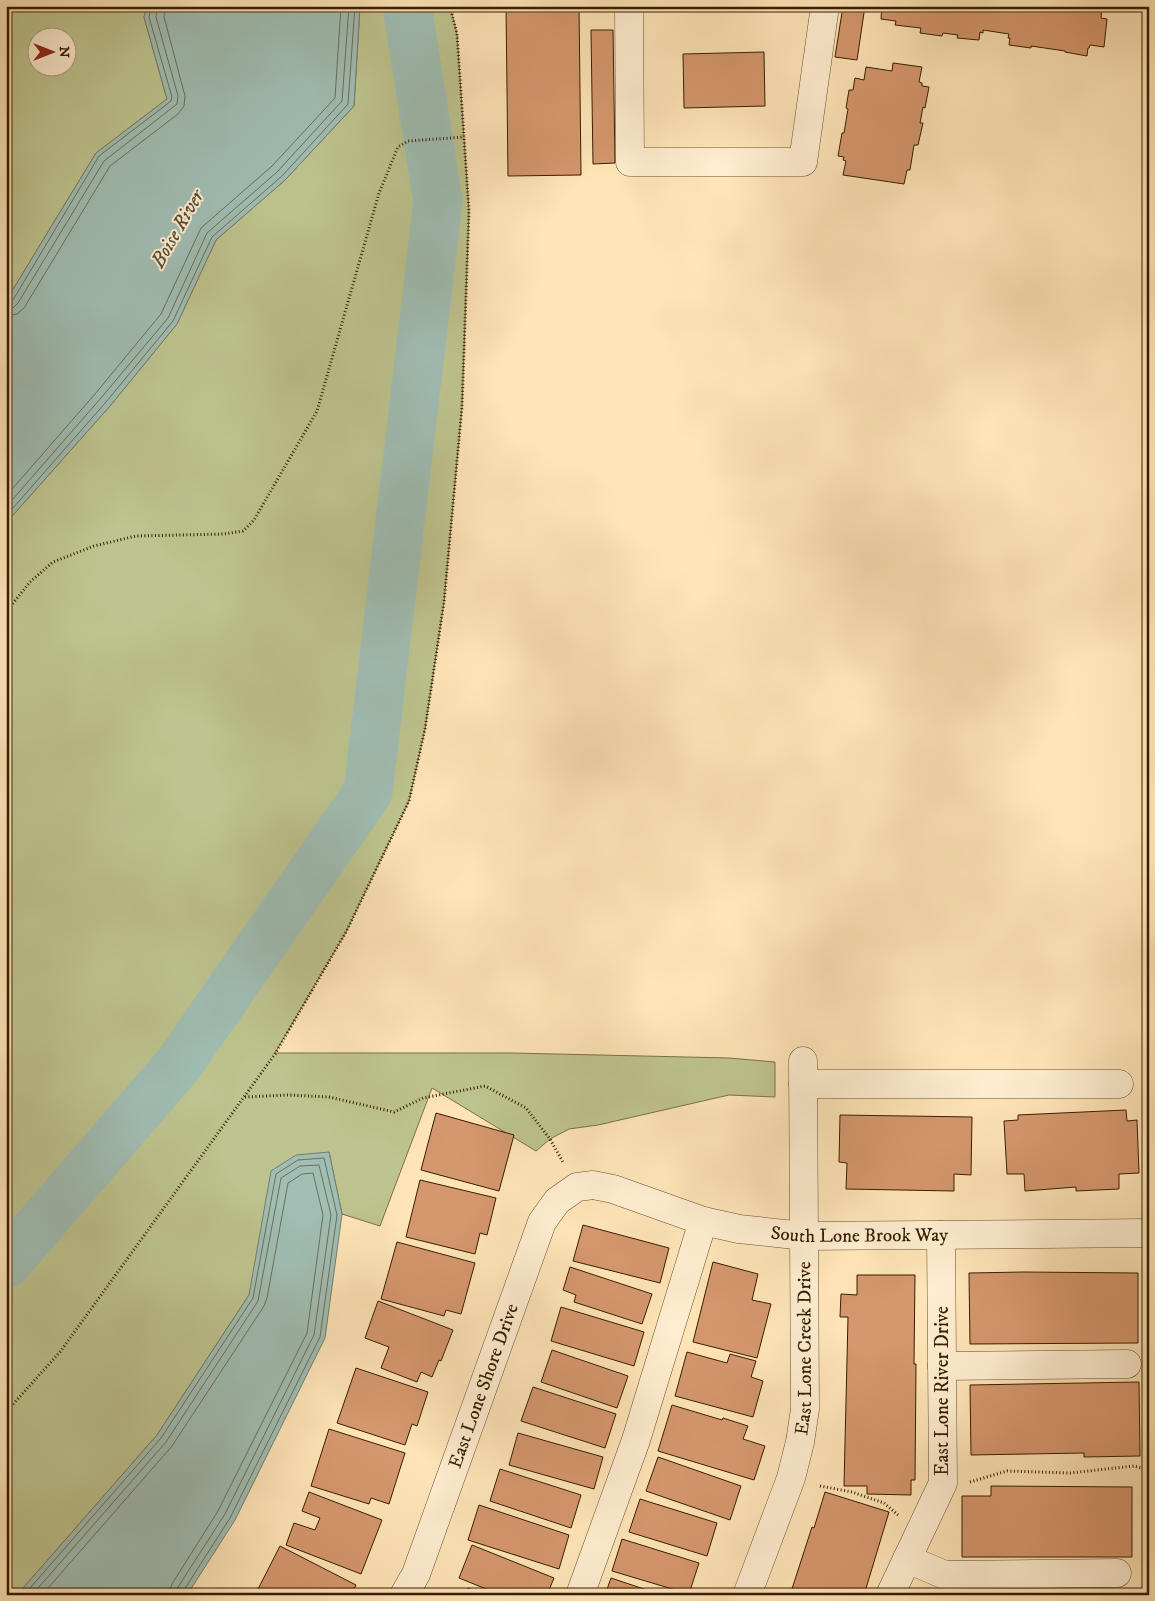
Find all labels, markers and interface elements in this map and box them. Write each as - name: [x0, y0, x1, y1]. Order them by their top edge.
- north arrow: [28, 28, 78, 78]
- text: N: [55, 46, 73, 58]
- water label: Boise River: [145, 184, 211, 273]
- street label: South Lone Brook Way: [770, 1221, 949, 1248]
- street label: East Lone Creek Drive: [790, 1261, 817, 1437]
- street label: East Lone Shore Drive: [443, 1300, 523, 1471]
- street label: East Lone River Drive: [931, 1306, 954, 1476]

